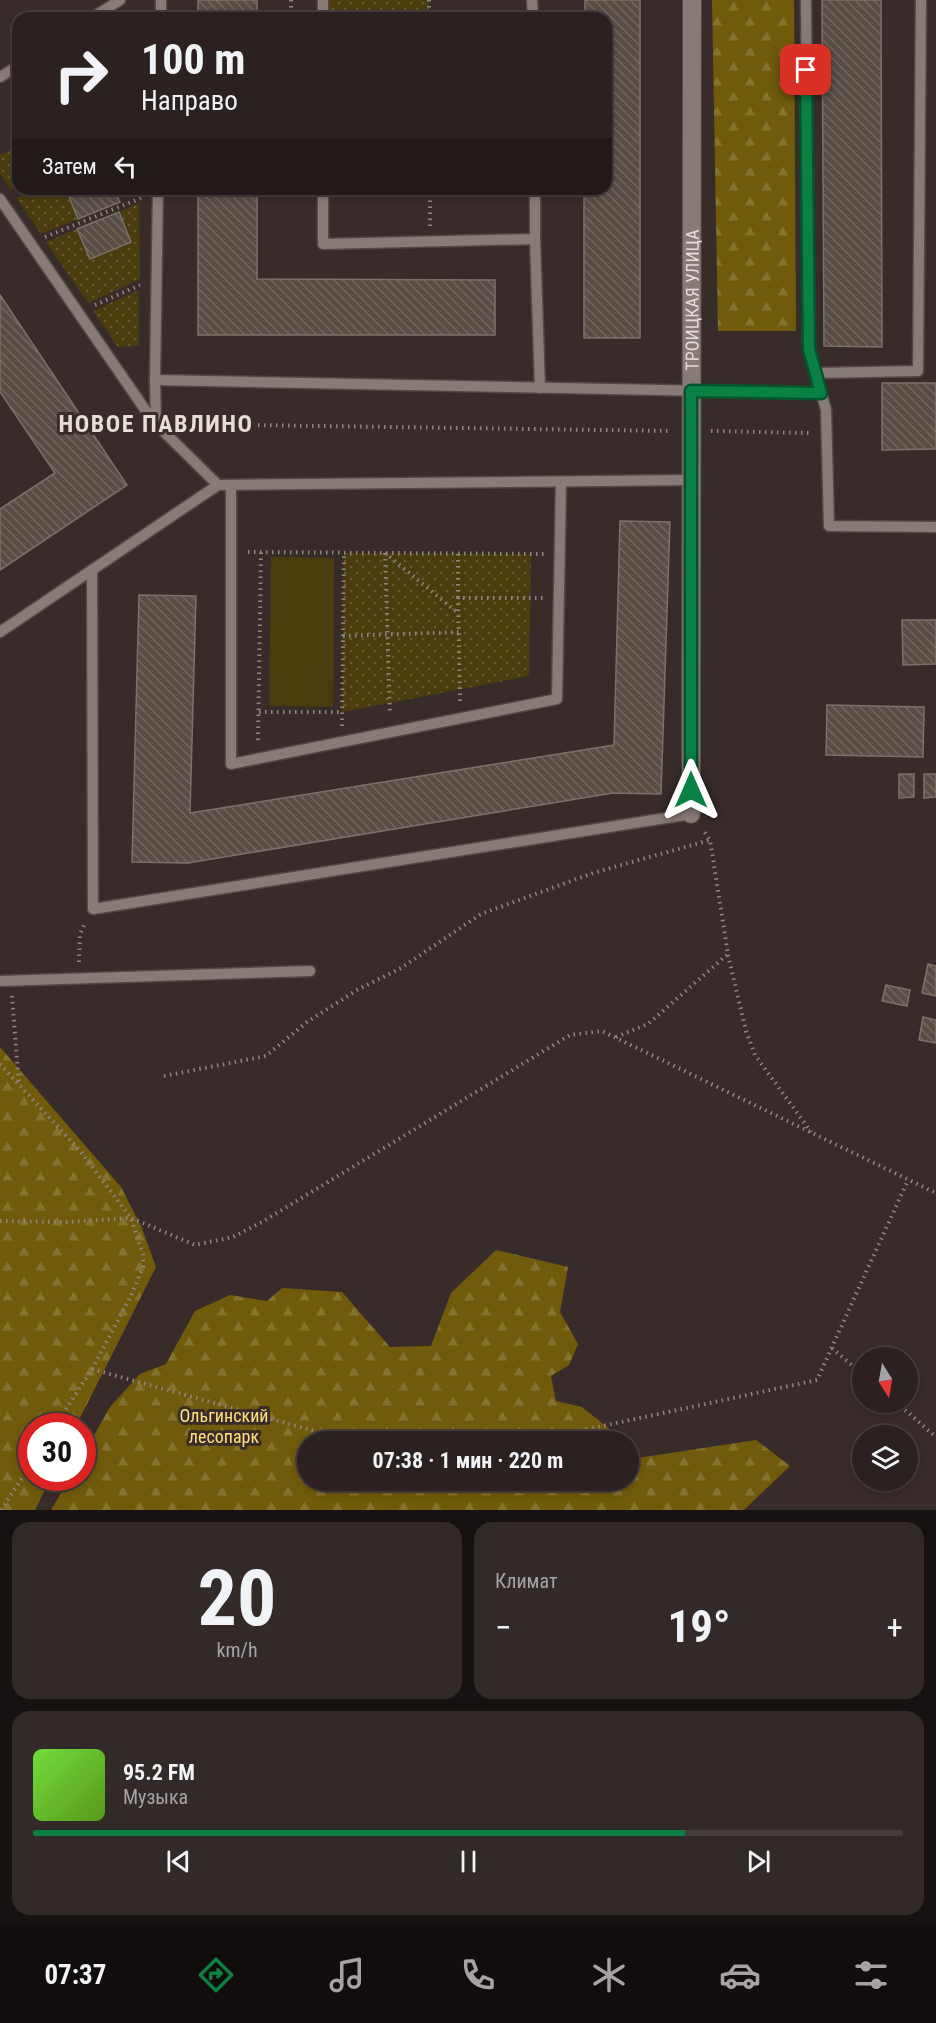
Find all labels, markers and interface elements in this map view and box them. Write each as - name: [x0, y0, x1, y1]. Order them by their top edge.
- text: 100 m: [141, 35, 246, 84]
- icon: right: [42, 36, 120, 114]
- pin: [780, 44, 831, 95]
- icon: arrive: [789, 53, 822, 86]
- text: Направо: [141, 85, 238, 117]
- icon: left: [109, 150, 142, 183]
- text: Затем: [42, 154, 97, 179]
- street label: ТРОИЦКАЯ УЛИЦА: [681, 229, 702, 371]
- district label: НОВОЕ ПАВЛИНО: [58, 410, 254, 438]
- position arrow: [659, 758, 723, 822]
- north arrow: [852, 1347, 918, 1413]
- map controls: [852, 1347, 918, 1491]
- park label: Ольгинский лесопарк: [180, 1405, 268, 1447]
- speed limit sign: 30: [18, 1413, 96, 1491]
- button: layers: [852, 1425, 918, 1491]
- text: 07:38 · 1 мин · 220 m: [373, 1448, 563, 1473]
- text: 20: [198, 1553, 276, 1644]
- text: Климат: [495, 1569, 557, 1593]
- text: 19°: [668, 1600, 731, 1653]
- text: −: [495, 1608, 512, 1647]
- text: +: [887, 1608, 903, 1647]
- text: km/h: [216, 1638, 258, 1662]
- text: 95.2 FM: [123, 1760, 195, 1785]
- text: Музыка: [123, 1785, 188, 1809]
- icon: previous: [162, 1845, 195, 1878]
- icon: pause: [452, 1845, 485, 1878]
- icon: next: [742, 1845, 775, 1878]
- icon: directions: [195, 1954, 237, 1996]
- icon: music: [326, 1954, 368, 1996]
- icon: phone: [457, 1954, 499, 1996]
- icon: climate: [588, 1954, 630, 1996]
- icon: car: [719, 1954, 761, 1996]
- icon: filters: [850, 1954, 892, 1996]
- text: 07:37: [44, 1959, 106, 1991]

